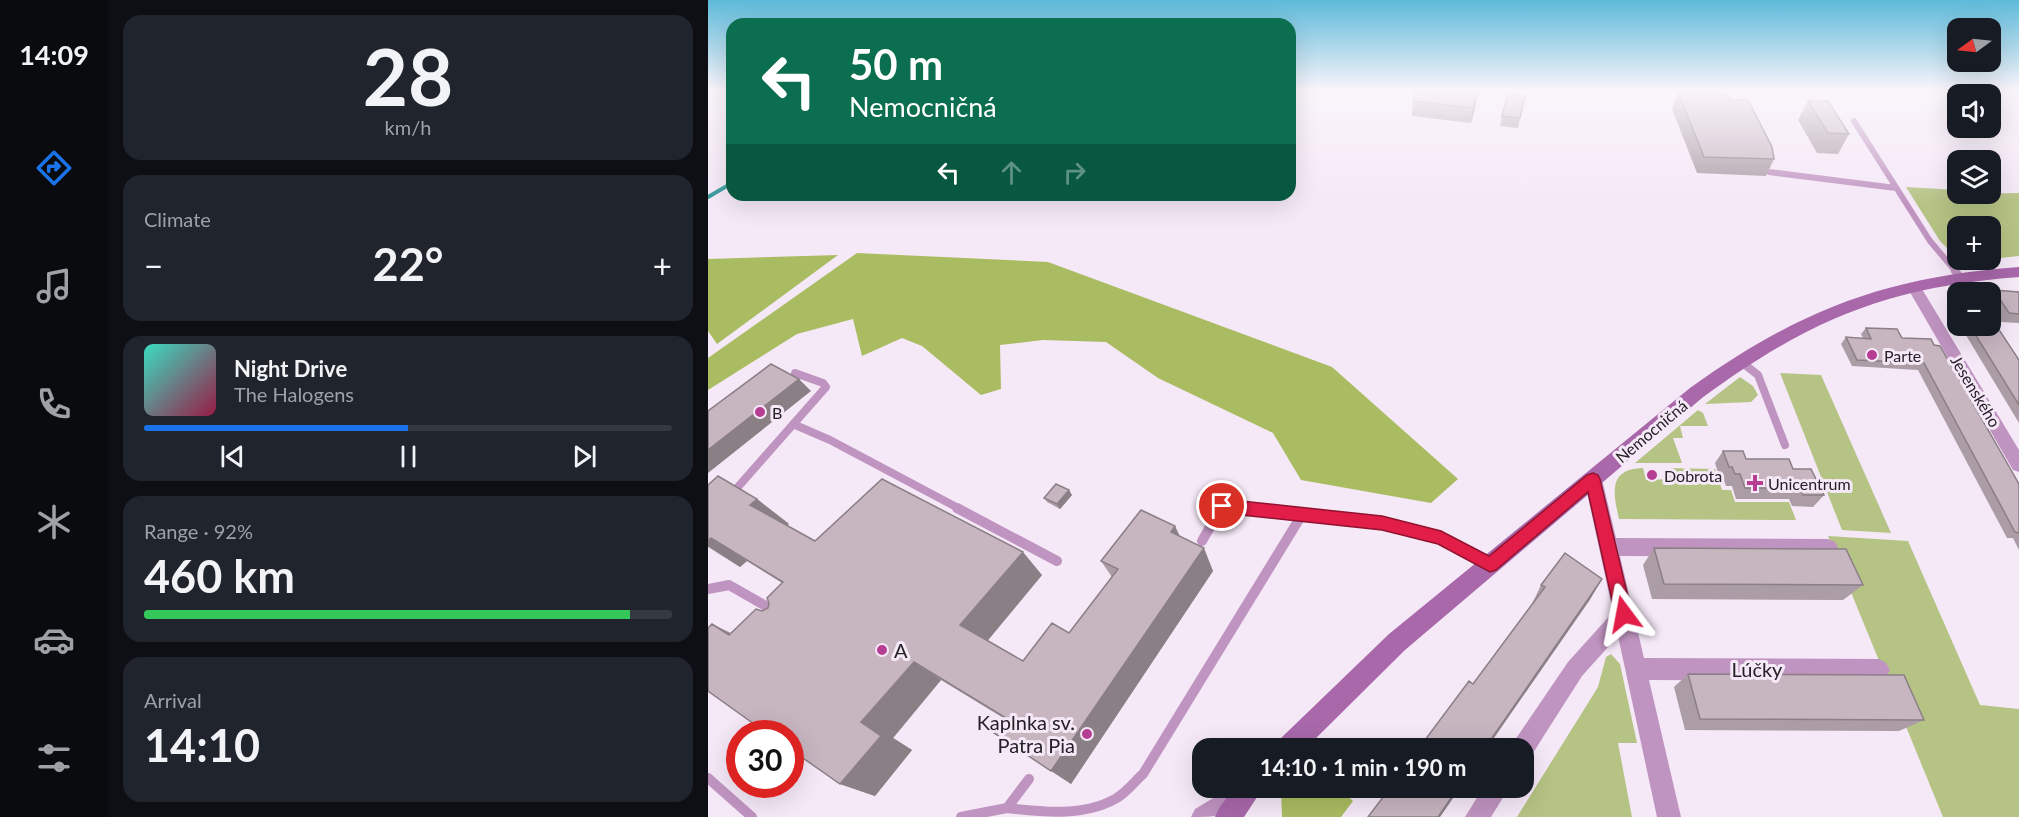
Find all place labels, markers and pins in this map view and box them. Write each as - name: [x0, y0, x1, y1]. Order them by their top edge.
- place label: Parte: [1884, 346, 1921, 365]
- marker: Parte: [1865, 348, 1879, 362]
- place label: B: [772, 403, 782, 422]
- marker: B: [753, 405, 767, 419]
- place label: Dobrota: [1664, 466, 1722, 485]
- marker: Dobrota: [1645, 468, 1659, 482]
- marker: Unicentrum: [1746, 474, 1764, 492]
- place label: Unicentrum: [1768, 474, 1851, 493]
- pin: [1196, 480, 1247, 531]
- place label: A: [894, 638, 908, 662]
- marker: A: [875, 643, 889, 657]
- place label: Kaplnka sv. Patra Pia: [977, 710, 1075, 757]
- marker: Kaplnka sv. Patra Pia: [1080, 727, 1094, 741]

